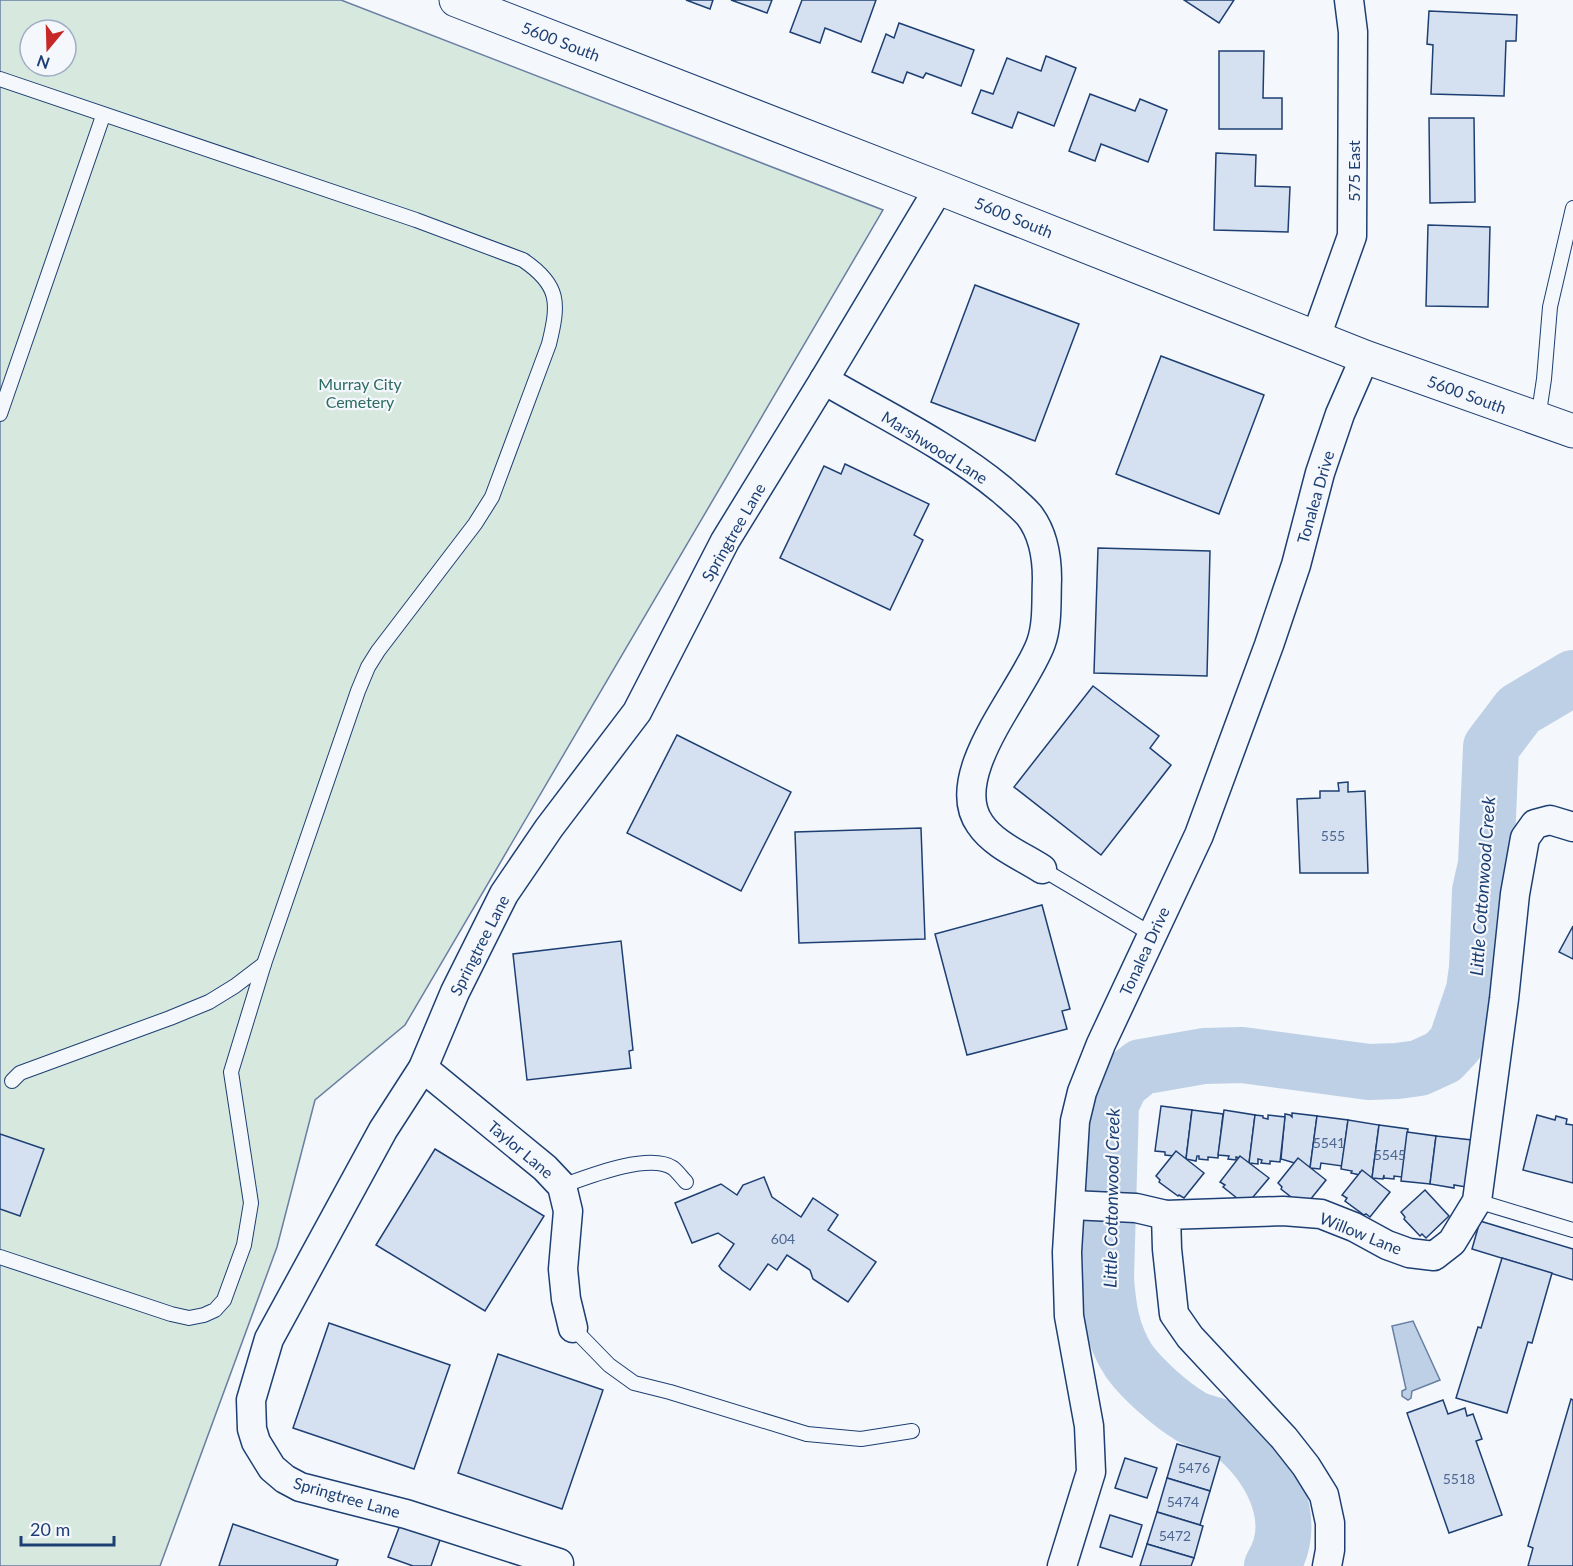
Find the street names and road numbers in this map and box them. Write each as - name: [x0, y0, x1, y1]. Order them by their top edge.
- street label: 5600 South: [519, 17, 603, 65]
- street label: 575 East: [1344, 140, 1363, 202]
- street label: 5600 South: [972, 193, 1056, 241]
- street label: 5600 South: [1425, 371, 1509, 417]
- street label: Marshwood Lane: [879, 407, 991, 487]
- street label: Tonalea Drive: [1293, 448, 1337, 546]
- street label: Springtree Lane: [697, 480, 769, 584]
- street label: Springtree Lane: [446, 892, 512, 998]
- street label: Tonalea Drive: [1115, 904, 1173, 998]
- street label: Taylor Lane: [484, 1116, 558, 1182]
- street label: Willow Lane: [1317, 1208, 1405, 1258]
- street label: Springtree Lane: [291, 1473, 403, 1521]

